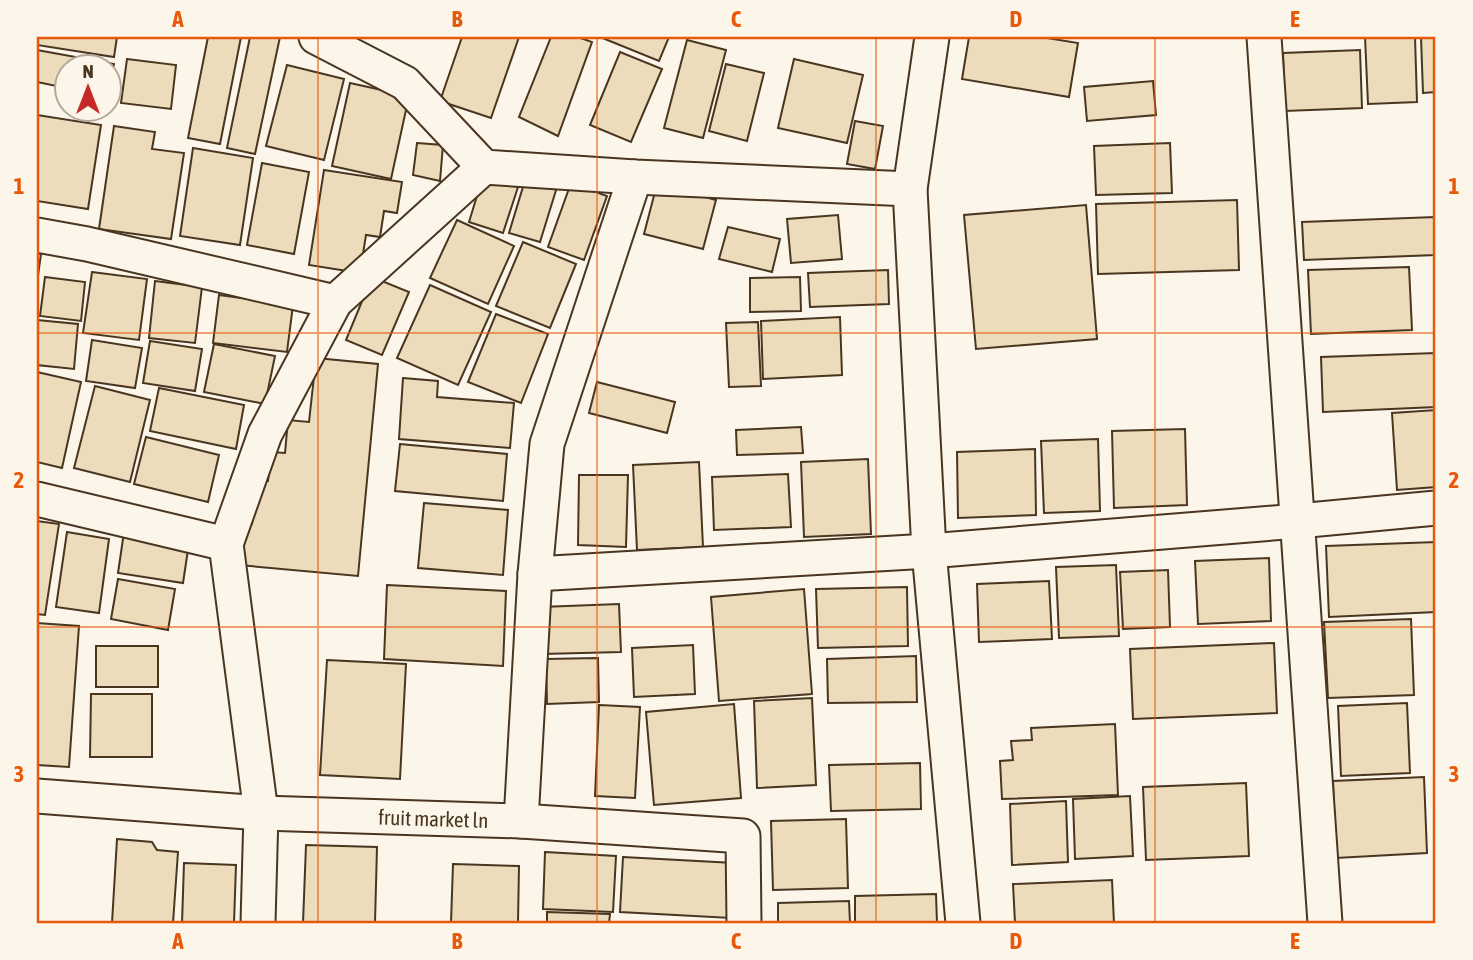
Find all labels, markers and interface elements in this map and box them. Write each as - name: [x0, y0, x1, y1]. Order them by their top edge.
- text: A: [171, 6, 184, 32]
- text: B: [452, 6, 463, 32]
- text: C: [731, 6, 742, 32]
- text: D: [1010, 6, 1023, 32]
- text: E: [1290, 6, 1300, 32]
- north arrow: [52, 52, 122, 122]
- text: N: [82, 60, 94, 82]
- text: 1: [14, 173, 25, 199]
- text: 1: [1449, 173, 1460, 199]
- text: 2: [14, 467, 24, 493]
- text: 2: [1449, 467, 1459, 493]
- text: 3: [14, 761, 24, 787]
- text: 3: [1449, 761, 1459, 787]
- street label: fruit market ln: [378, 805, 489, 832]
- text: A: [171, 928, 184, 954]
- text: B: [452, 928, 463, 954]
- text: C: [731, 928, 742, 954]
- text: D: [1010, 928, 1023, 954]
- text: E: [1290, 928, 1300, 954]

